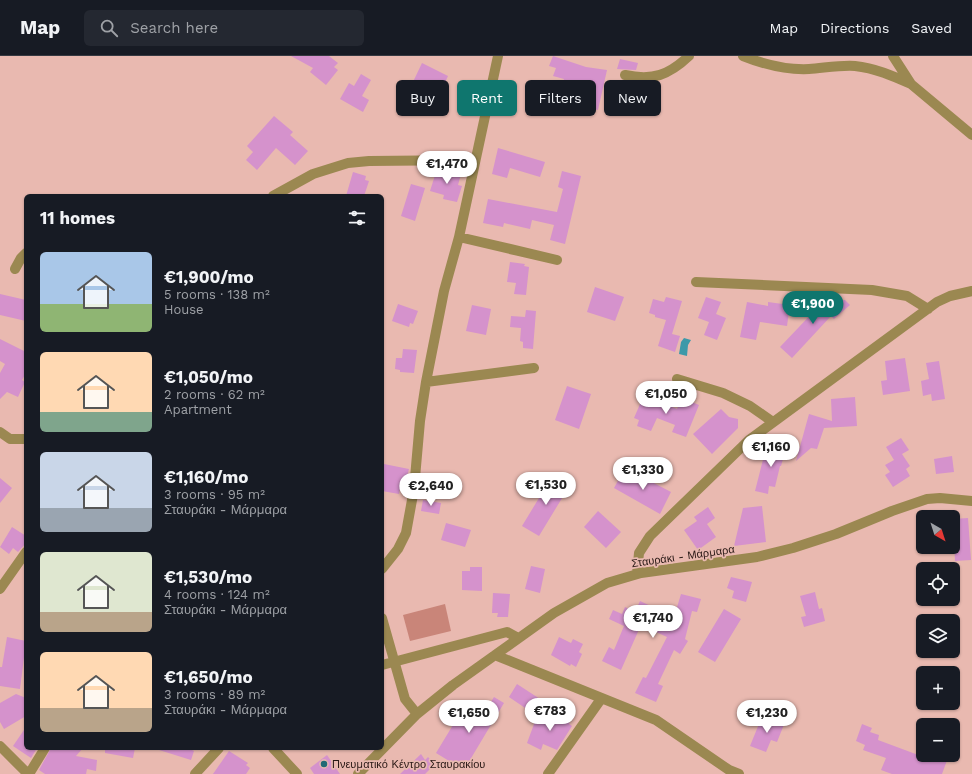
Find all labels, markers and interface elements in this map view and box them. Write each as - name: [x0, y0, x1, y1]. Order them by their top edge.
- search box: [84, 10, 364, 46]
- text: Map: [20, 16, 60, 39]
- icon: search: [98, 17, 120, 39]
- text: Search here: [130, 19, 218, 37]
- text: Map: [770, 20, 798, 36]
- text: Directions: [820, 20, 889, 36]
- text: Saved: [911, 20, 952, 36]
- chip: Buy: [396, 80, 449, 116]
- chip: Rent: [457, 80, 517, 116]
- chip: Filters: [525, 80, 596, 116]
- chip: New: [604, 80, 661, 116]
- pin: €1,470: [414, 151, 480, 185]
- text: €1,470: [426, 156, 468, 171]
- icon: filters: [346, 207, 368, 229]
- text: 11 homes: [40, 208, 115, 228]
- text: €1,900/mo: [164, 267, 254, 287]
- icon: home: [72, 268, 120, 316]
- text: 5 rooms · 138 m²: [164, 287, 270, 302]
- pin: €1,900: [780, 291, 846, 325]
- text: €1,900: [791, 296, 835, 311]
- text: House: [164, 302, 204, 317]
- text: €1,050/mo: [164, 367, 253, 387]
- icon: home: [72, 368, 120, 416]
- pin: €1,050: [633, 381, 699, 415]
- text: €1,050: [645, 386, 687, 401]
- text: 2 rooms · 62 m²: [164, 387, 265, 402]
- text: Apartment: [164, 402, 232, 417]
- pin: €1,160: [738, 434, 804, 468]
- text: €1,160: [751, 439, 791, 454]
- pin: €1,330: [610, 457, 676, 491]
- text: €1,330: [622, 462, 664, 477]
- text: €1,160/mo: [164, 467, 248, 487]
- icon: home: [72, 468, 120, 516]
- pin: €1,530: [513, 472, 579, 506]
- pin: €2,640: [398, 473, 464, 507]
- text: €1,530: [525, 477, 567, 492]
- text: €2,640: [408, 478, 454, 493]
- text: 3 rooms · 95 m²: [164, 487, 265, 502]
- text: Σταυράκι - Μάρμαρα: [164, 502, 287, 517]
- north arrow: [916, 510, 960, 554]
- map controls: [916, 510, 960, 762]
- street label: Σταυράκι - Μάρμαρα: [631, 543, 736, 570]
- button: locate: [916, 562, 960, 606]
- text: €1,530/mo: [164, 567, 252, 587]
- icon: home: [72, 568, 120, 616]
- text: 4 rooms · 124 m²: [164, 587, 270, 602]
- text: Σταυράκι - Μάρμαρα: [164, 602, 287, 617]
- pin: €1,740: [620, 605, 686, 639]
- text: €1,740: [633, 610, 673, 625]
- button: layers: [916, 614, 960, 658]
- button: +: [916, 666, 960, 710]
- text: €1,650/mo: [164, 667, 253, 687]
- icon: home: [72, 668, 120, 716]
- text: 3 rooms · 89 m²: [164, 687, 265, 702]
- pin: €783: [526, 698, 574, 732]
- pin: €1,650: [436, 700, 502, 734]
- pin: €1,230: [734, 700, 800, 734]
- text: Σταυράκι - Μάρμαρα: [164, 702, 287, 717]
- text: €783: [534, 703, 566, 718]
- text: €1,650: [448, 705, 490, 720]
- text: €1,230: [746, 705, 788, 720]
- button: −: [916, 718, 960, 762]
- place label: Πνευματικό Κέντρο Σταυρακίου: [332, 758, 485, 771]
- marker: Πνευματικό Κέντρο Σταυρακίου: [319, 759, 329, 769]

